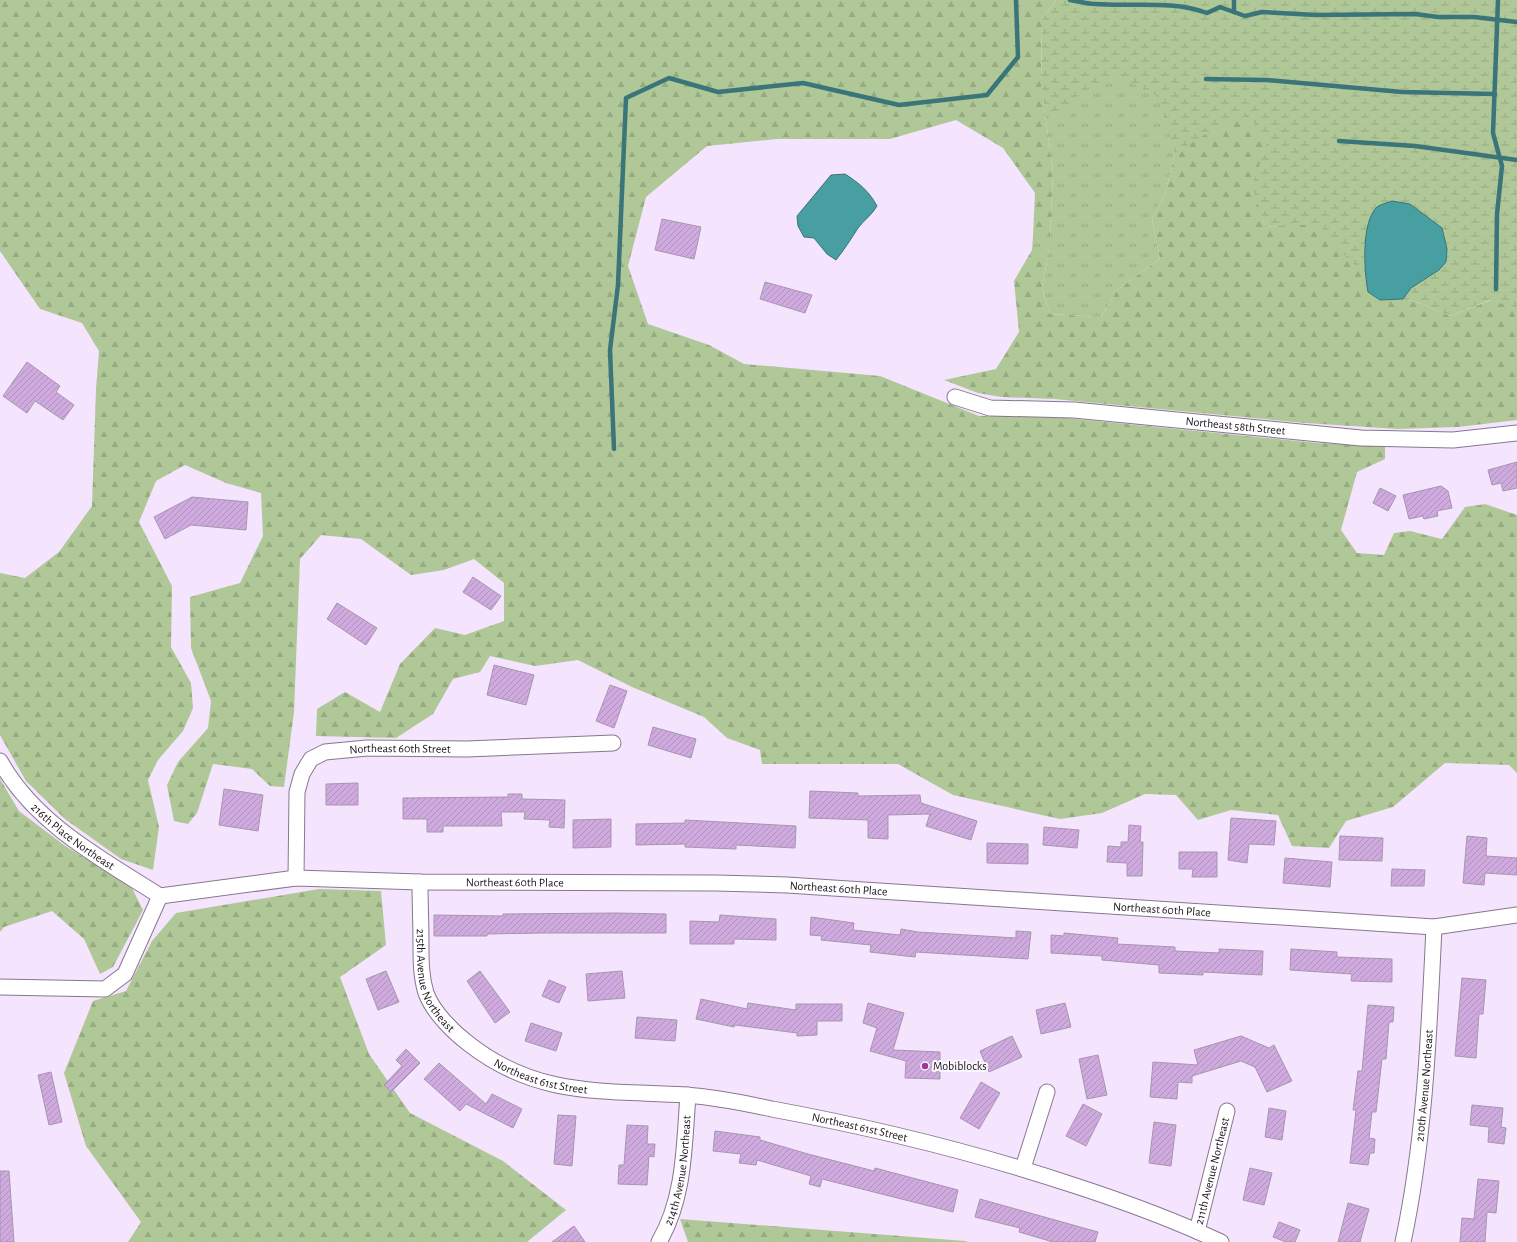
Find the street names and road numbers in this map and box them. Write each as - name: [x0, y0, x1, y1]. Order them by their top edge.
- street label: Northeast 58th Street: [1185, 415, 1286, 437]
- street label: Northeast 60th Street: [349, 742, 451, 756]
- street label: 216th Place Northeast: [29, 801, 117, 872]
- street label: Northeast 60th Place: [466, 876, 564, 888]
- street label: Northeast 60th Place: [789, 879, 888, 898]
- street label: Northeast 60th Place: [1113, 900, 1211, 919]
- street label: 215th Avenue Northeast: [415, 928, 457, 1034]
- street label: 210th Avenue Northeast: [1413, 1029, 1435, 1142]
- street label: Northeast 61st Street: [492, 1056, 588, 1096]
- street label: Northeast 61st Street: [811, 1111, 909, 1144]
- street label: 214th Avenue Northeast: [662, 1115, 693, 1227]
- street label: 211th Avenue Northeast: [1193, 1116, 1231, 1226]

